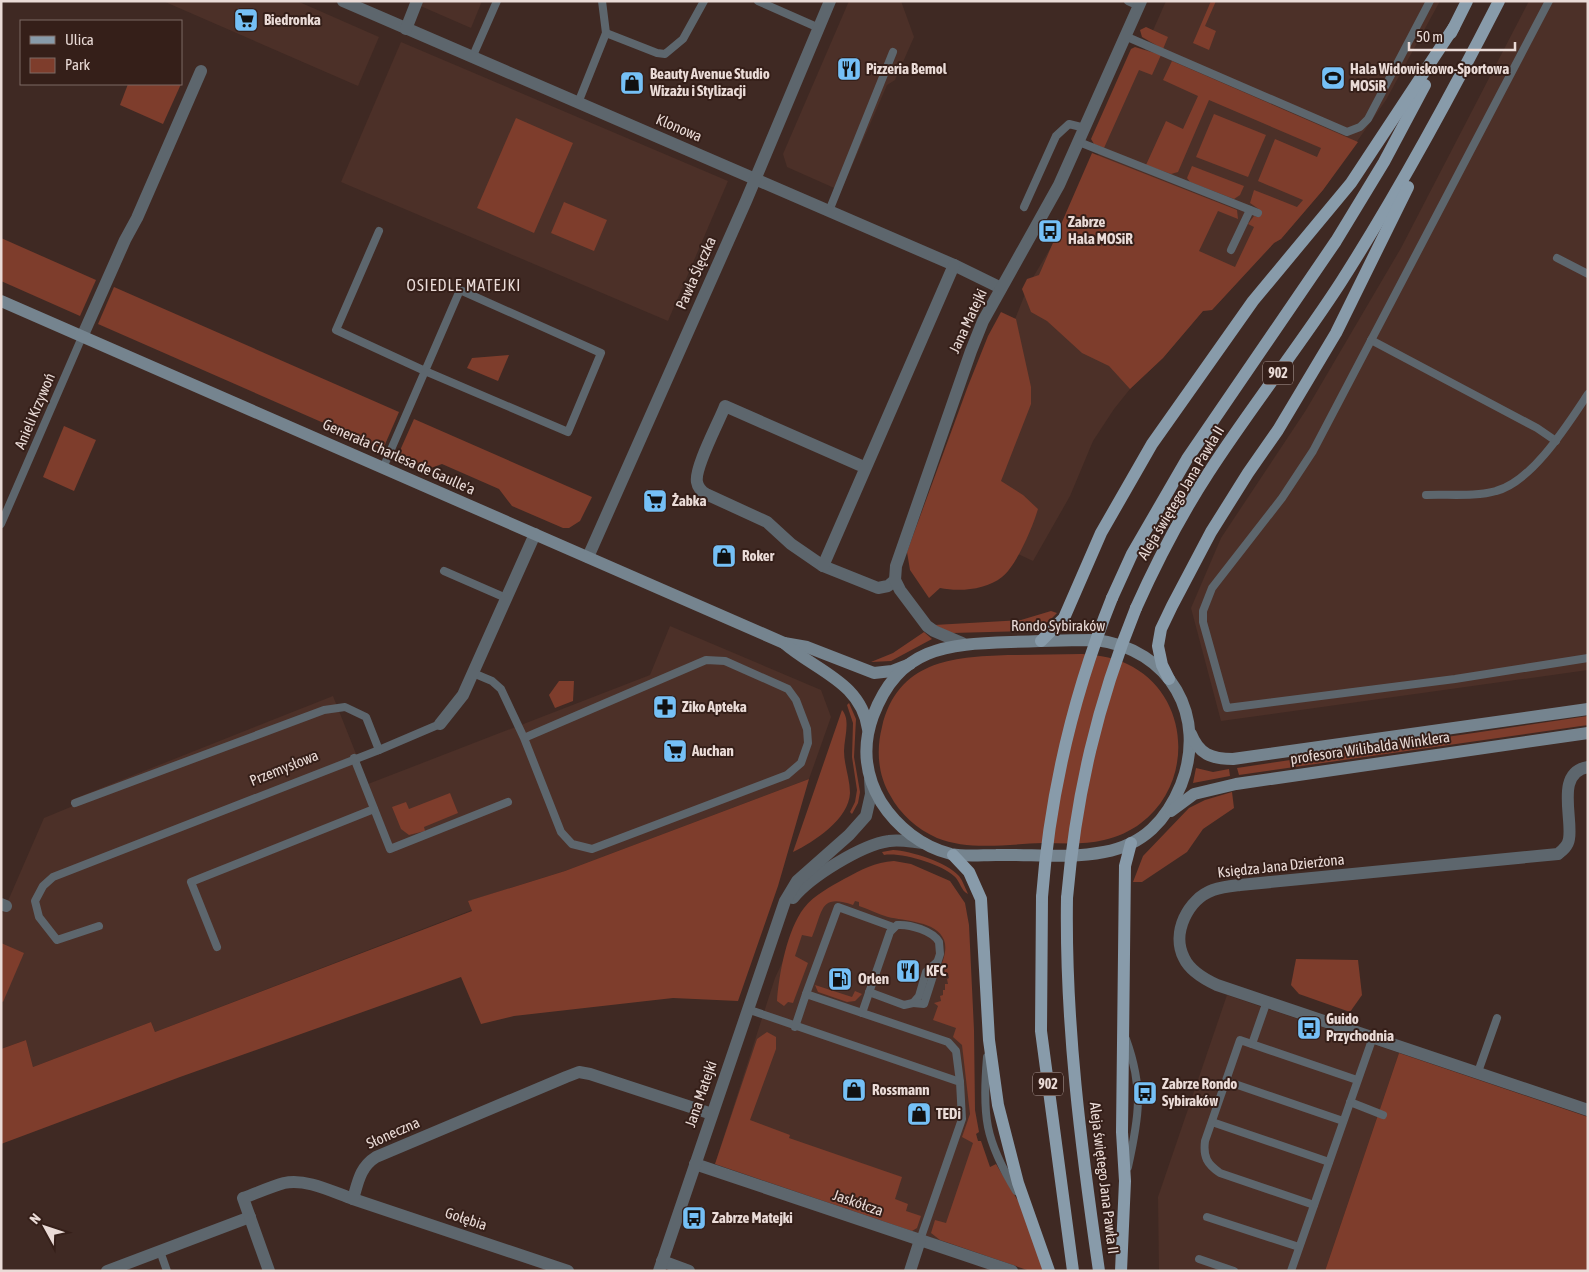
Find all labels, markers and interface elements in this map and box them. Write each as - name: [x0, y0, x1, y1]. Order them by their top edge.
- supermarket icon: Biedronka: [233, 7, 259, 33]
- place label: Biedronka: [264, 11, 321, 28]
- legend: [20, 20, 182, 85]
- scale bar: [1409, 20, 1515, 52]
- text: 50 m: [1416, 28, 1443, 45]
- text: Ulica: [65, 31, 94, 48]
- text: Park: [65, 56, 90, 73]
- restaurant icon: Pizzeria Bemol: [836, 56, 862, 82]
- place label: Pizzeria Bemol: [866, 60, 948, 77]
- place label: Hala Widowiskowo-Sportowa MOSiR: [1350, 60, 1509, 94]
- place label: Beauty Avenue Studio Wizażu i Stylizacji: [649, 65, 770, 99]
- sports icon: Hala Widowiskowo-Sportowa MOSiR: [1320, 65, 1346, 91]
- shop icon: Beauty Avenue Studio Wizażu i Stylizacji: [619, 70, 645, 96]
- street label: Klonowa: [654, 110, 705, 145]
- place label: Zabrze Hala MOSiR: [1068, 213, 1133, 247]
- bus stop icon: Zabrze Hala MOSiR: [1037, 218, 1063, 244]
- street label: Pawła Ślęczka: [672, 234, 719, 312]
- district label: OSIEDLE MATEJKI: [407, 276, 521, 294]
- street label: Jana Matejki: [945, 286, 990, 356]
- road number: 902: [1263, 362, 1293, 384]
- street label: Anieli Krzywoń: [11, 370, 58, 451]
- street label: Generała Charlesa de Gaulle'a: [320, 415, 478, 498]
- street label: Aleja świętego Jana Pawła II: [1134, 423, 1227, 563]
- supermarket icon: Żabka: [642, 488, 668, 514]
- place label: Żabka: [672, 492, 706, 509]
- shop icon: Roker: [711, 543, 737, 569]
- place label: Roker: [742, 547, 775, 564]
- street label: Rondo Sybiraków: [1011, 617, 1105, 634]
- pharmacy icon: Ziko Apteka: [652, 694, 678, 720]
- place label: Ziko Apteka: [682, 698, 747, 715]
- street label: profesora Wilibalda Winklera: [1289, 728, 1451, 767]
- supermarket icon: Auchan: [662, 738, 688, 764]
- place label: Auchan: [691, 742, 734, 759]
- street label: Przemysłowa: [247, 746, 321, 789]
- street label: Księdza Jana Dzierżona: [1217, 850, 1345, 881]
- restaurant icon: KFC: [895, 958, 921, 984]
- place label: KFC: [926, 962, 946, 979]
- fuel station icon: Orlen: [827, 966, 853, 992]
- place label: Orlen: [858, 970, 889, 987]
- place label: Guido Przychodnia: [1326, 1010, 1394, 1044]
- bus stop icon: Guido Przychodnia: [1296, 1015, 1322, 1041]
- street label: Jana Matejki: [681, 1058, 720, 1129]
- road number: 902: [1033, 1072, 1063, 1096]
- place label: Zabrze Rondo Sybiraków: [1162, 1075, 1237, 1109]
- shop icon: Rossmann: [841, 1077, 867, 1103]
- bus stop icon: Zabrze Rondo Sybiraków: [1132, 1080, 1158, 1106]
- place label: Rossmann: [872, 1081, 929, 1098]
- shop icon: TEDi: [906, 1101, 932, 1127]
- street label: Aleja świętego Jana Pawła II: [1087, 1101, 1122, 1255]
- place label: TEDi: [936, 1105, 961, 1122]
- street label: Słoneczna: [364, 1113, 422, 1152]
- street label: Jaskółcza: [831, 1186, 886, 1219]
- north arrow: [20, 1202, 70, 1252]
- street label: Gołębia: [443, 1204, 489, 1233]
- bus stop icon: Zabrze Matejki: [681, 1205, 707, 1231]
- place label: Zabrze Matejki: [712, 1209, 793, 1226]
- text: N: [26, 1210, 44, 1227]

